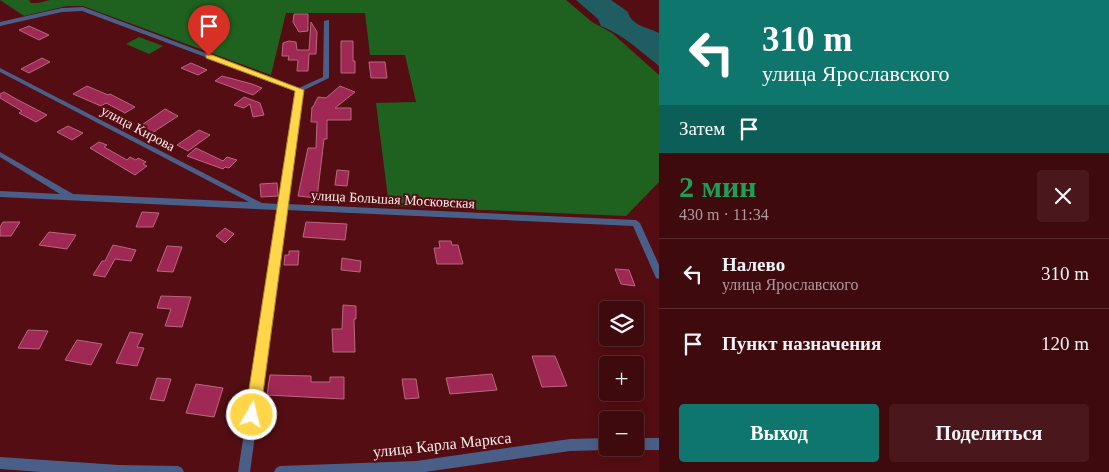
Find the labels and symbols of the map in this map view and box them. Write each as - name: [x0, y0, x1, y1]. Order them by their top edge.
- pin: [188, 5, 230, 56]
- street label: улица Кирова: [98, 103, 178, 155]
- street label: улица Большая Московская: [311, 188, 476, 211]
- position arrow: [225, 388, 277, 440]
- street label: улица Карла Маркса: [372, 429, 512, 461]

